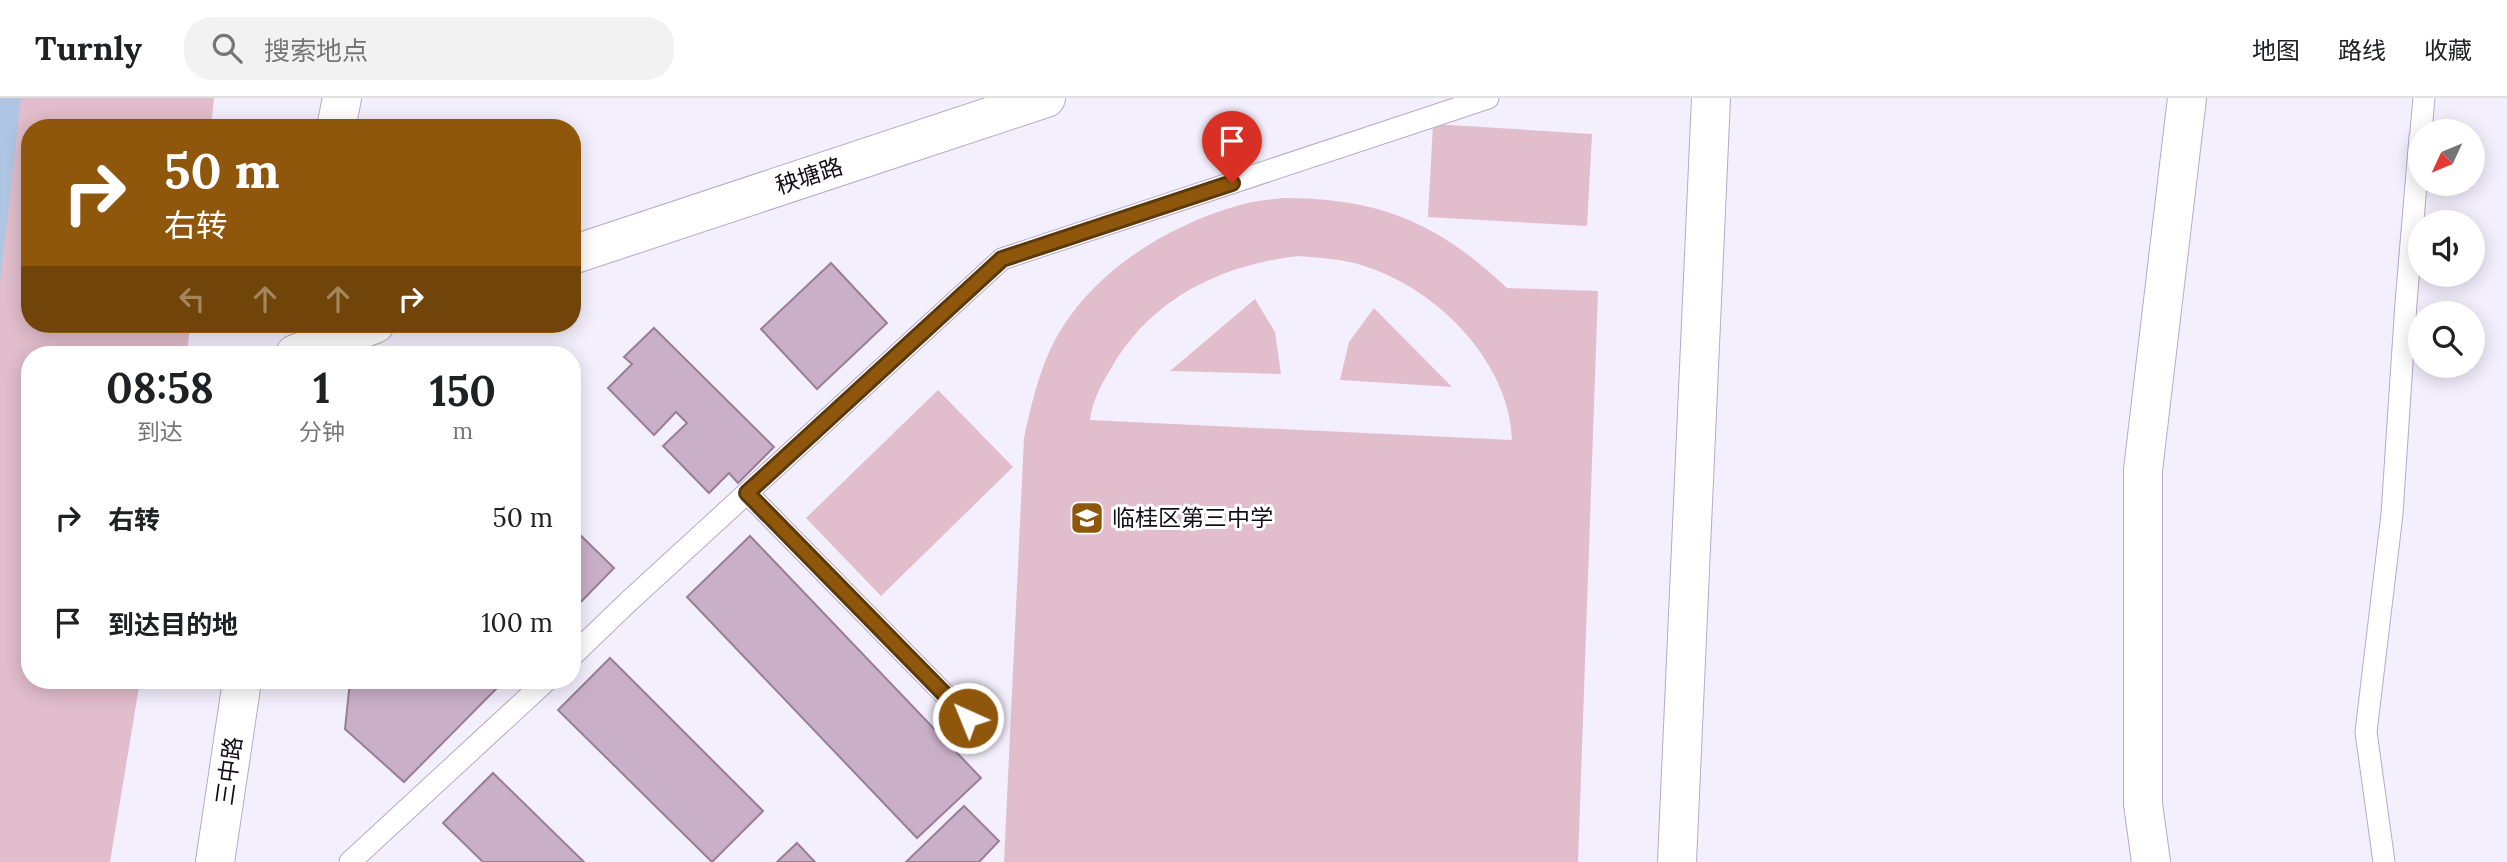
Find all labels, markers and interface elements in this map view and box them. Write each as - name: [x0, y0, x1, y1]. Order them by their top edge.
- search box: [184, 17, 674, 80]
- text: Turnly: [35, 27, 142, 69]
- icon: search: [208, 29, 246, 67]
- text: 搜索地点: [264, 34, 368, 67]
- text: 地图: [2252, 35, 2300, 66]
- text: 路线: [2338, 35, 2386, 66]
- text: 收藏: [2424, 35, 2472, 66]
- pin: [1202, 111, 1262, 183]
- north arrow: [2408, 119, 2485, 196]
- map controls: [2408, 119, 2485, 378]
- icon: arrive: [1213, 122, 1251, 160]
- text: 50 m: [164, 139, 280, 201]
- icon: right: [49, 147, 140, 238]
- street label: 秧塘路: [772, 151, 846, 200]
- text: 右转: [164, 205, 228, 246]
- button: sound: [2408, 210, 2485, 287]
- icon: left: [173, 280, 211, 318]
- icon: ahead: [246, 280, 284, 318]
- icon: ahead: [319, 280, 357, 318]
- icon: right: [392, 280, 430, 318]
- button: search: [2408, 301, 2485, 378]
- text: 08:58: [106, 361, 214, 415]
- text: 1: [313, 361, 330, 415]
- text: 150: [430, 364, 496, 418]
- text: m: [453, 416, 473, 445]
- text: 到达: [137, 417, 183, 446]
- text: 分钟: [299, 417, 345, 446]
- icon: right: [49, 499, 87, 537]
- school or university icon: 临桂区第三中学: [1068, 499, 1106, 537]
- text: 50 m: [493, 501, 553, 534]
- text: 右转: [108, 503, 160, 536]
- place label: 临桂区第三中学: [1112, 503, 1273, 532]
- icon: arrive: [49, 604, 87, 642]
- text: 100 m: [481, 606, 553, 639]
- text: 到达目的地: [108, 608, 238, 641]
- position arrow: [931, 681, 1005, 755]
- street label: 三中路: [209, 735, 248, 807]

